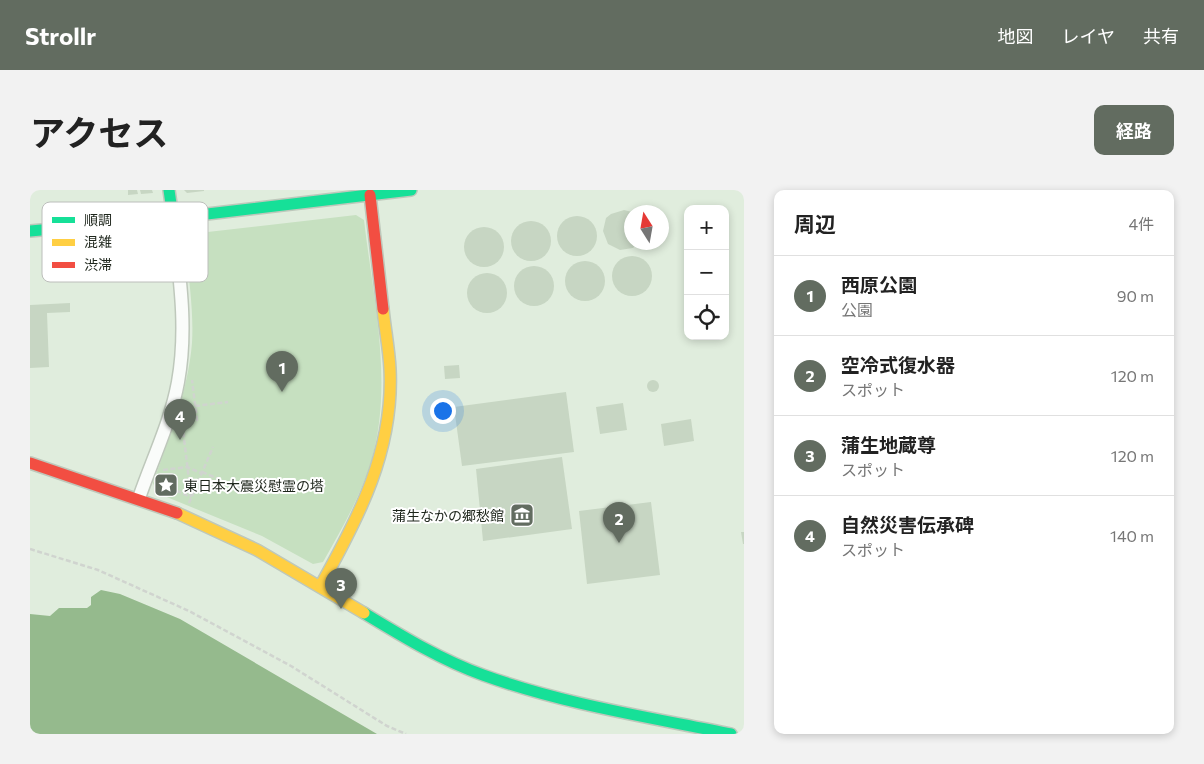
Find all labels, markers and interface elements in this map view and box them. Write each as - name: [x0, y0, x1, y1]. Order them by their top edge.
- text: Strollr: [25, 21, 96, 50]
- text: 地図: [998, 25, 1034, 47]
- text: レイヤ: [1062, 25, 1115, 47]
- text: 共有: [1143, 25, 1179, 47]
- button: 経路: [1094, 105, 1174, 155]
- text: アクセス: [30, 110, 168, 153]
- legend: [42, 202, 208, 282]
- north arrow: [624, 205, 669, 250]
- map controls: [684, 205, 729, 340]
- button: +: [684, 205, 729, 250]
- text: 順調: [84, 211, 112, 228]
- text: 周辺: [794, 211, 836, 236]
- text: 4件: [1128, 214, 1154, 233]
- text: 混雑: [84, 233, 112, 250]
- button: −: [684, 250, 729, 295]
- text: 渋滞: [84, 256, 112, 273]
- text: 西原公園: [841, 273, 917, 296]
- text: 1: [806, 286, 814, 305]
- text: 90 m: [1117, 286, 1154, 305]
- button: locate: [684, 295, 729, 340]
- text: 公園: [841, 300, 873, 319]
- pin: 1: [266, 351, 298, 392]
- text: 空冷式復水器: [841, 353, 955, 376]
- text: 2: [805, 366, 815, 385]
- text: 120 m: [1111, 366, 1154, 385]
- text: スポット: [841, 380, 905, 399]
- your location: [430, 398, 456, 424]
- pin: 4: [164, 399, 196, 440]
- text: 蒲生地蔵尊: [841, 433, 936, 456]
- text: 3: [805, 446, 815, 465]
- text: 120 m: [1111, 446, 1154, 465]
- text: スポット: [841, 460, 905, 479]
- place icon: 東日本大震災慰霊の塔: [153, 472, 179, 498]
- place label: 東日本大震災慰霊の塔: [184, 477, 324, 494]
- museum icon: 蒲生なかの郷愁館: [509, 502, 535, 528]
- pin: 2: [603, 502, 635, 543]
- place label: 蒲生なかの郷愁館: [392, 507, 504, 524]
- text: 自然災害伝承碑: [841, 513, 974, 536]
- text: 4: [805, 526, 815, 545]
- text: 140 m: [1110, 526, 1154, 545]
- text: スポット: [841, 540, 905, 559]
- pin: 3: [325, 568, 357, 609]

